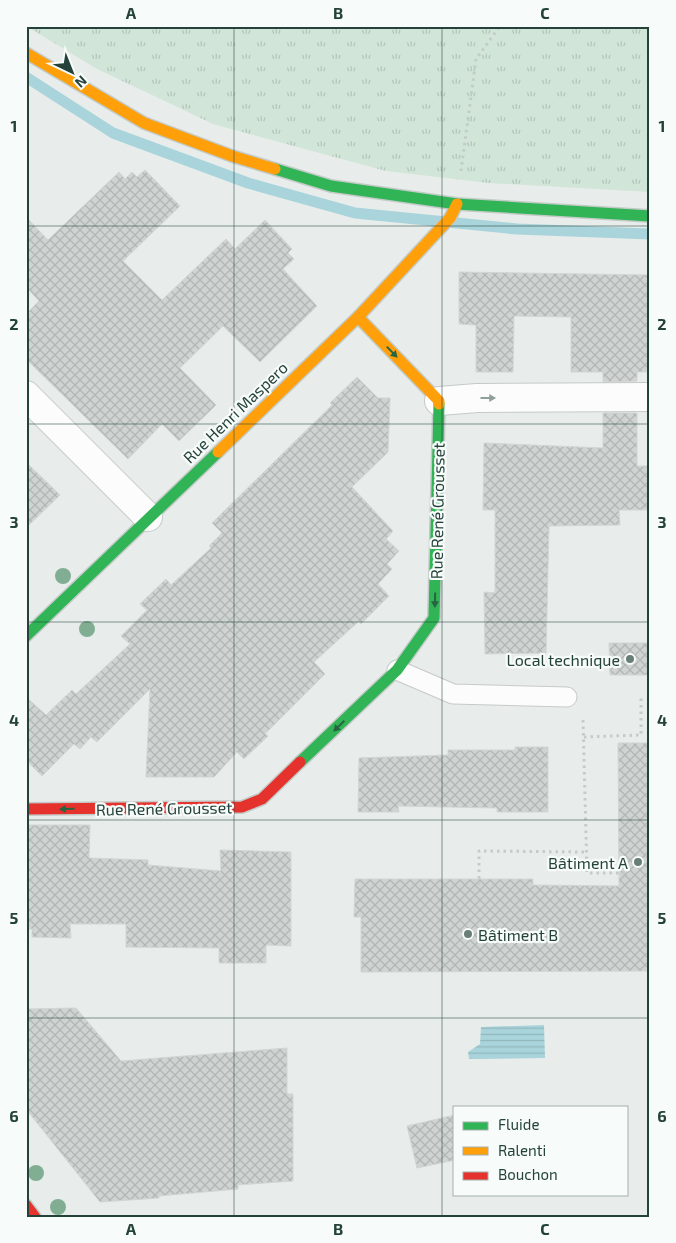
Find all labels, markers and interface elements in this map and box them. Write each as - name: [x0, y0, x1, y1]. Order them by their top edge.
- text: A: [126, 3, 137, 22]
- text: B: [333, 3, 343, 22]
- text: C: [540, 3, 550, 22]
- north arrow: [48, 48, 98, 98]
- text: N: [72, 72, 91, 92]
- text: 1: [11, 116, 17, 135]
- text: 1: [659, 116, 665, 135]
- text: 2: [9, 314, 19, 333]
- text: 2: [657, 314, 667, 333]
- one-way arrow: [386, 346, 398, 358]
- street label: Rue Henri Maspero: [179, 357, 291, 467]
- one-way arrow: [480, 394, 496, 402]
- street label: Rue René Grousset: [426, 443, 448, 579]
- text: 3: [9, 512, 19, 531]
- text: 3: [657, 512, 667, 531]
- one-way arrow: [431, 593, 439, 609]
- place label: Local technique: [507, 650, 620, 669]
- marker: Local technique: [624, 653, 636, 665]
- text: 4: [9, 710, 19, 729]
- text: 4: [657, 710, 667, 729]
- one-way arrow: [333, 720, 345, 732]
- street label: Rue René Grousset: [96, 797, 232, 819]
- one-way arrow: [59, 805, 75, 813]
- place label: Bâtiment A: [548, 853, 628, 872]
- marker: Bâtiment A: [632, 856, 644, 868]
- text: 5: [10, 908, 19, 927]
- text: 5: [658, 908, 667, 927]
- place label: Bâtiment B: [478, 925, 558, 944]
- marker: Bâtiment B: [462, 928, 474, 940]
- text: 6: [9, 1106, 19, 1125]
- legend: [453, 1106, 628, 1196]
- text: 6: [657, 1106, 667, 1125]
- text: Fluide: [498, 1115, 539, 1133]
- text: Ralenti: [498, 1141, 546, 1159]
- text: Bouchon: [498, 1165, 558, 1183]
- text: A: [126, 1219, 137, 1238]
- text: B: [333, 1219, 343, 1238]
- text: C: [540, 1219, 550, 1238]

